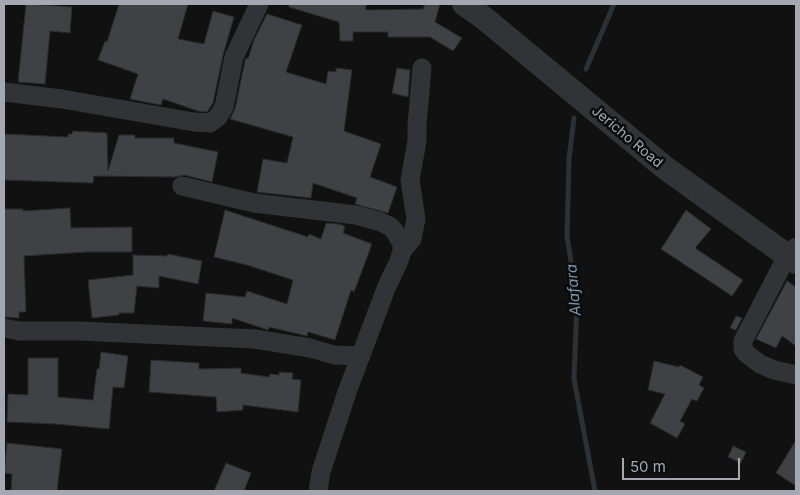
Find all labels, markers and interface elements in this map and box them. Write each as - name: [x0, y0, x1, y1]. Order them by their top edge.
- street label: Jericho Road: [588, 102, 666, 172]
- water label: Alafara: [563, 263, 585, 317]
- scale bar: [625, 448, 742, 480]
- text: 50 m: [630, 457, 666, 476]

